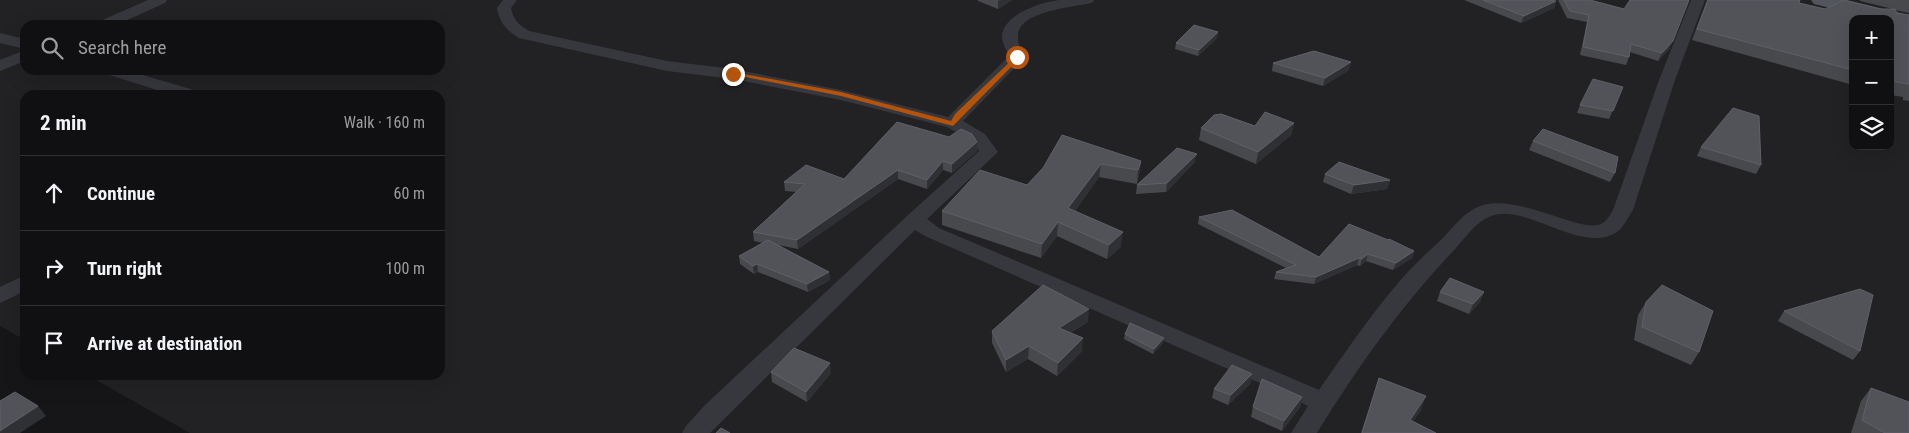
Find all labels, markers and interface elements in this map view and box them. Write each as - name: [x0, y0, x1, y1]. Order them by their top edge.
- map controls: [1849, 15, 1894, 150]
- button: +: [1849, 15, 1894, 60]
- search box: [20, 20, 445, 75]
- icon: search: [38, 34, 66, 62]
- text: Search here: [78, 36, 166, 59]
- route start: [1006, 46, 1029, 69]
- button: −: [1849, 60, 1894, 105]
- route end: [722, 63, 745, 86]
- button: layers: [1849, 105, 1894, 150]
- text: 2 min: [40, 111, 87, 135]
- text: Walk · 160 m: [344, 113, 425, 132]
- icon: ahead: [40, 179, 68, 207]
- text: Continue: [87, 182, 155, 205]
- text: 60 m: [393, 184, 425, 203]
- icon: right: [40, 254, 68, 282]
- text: Turn right: [87, 257, 162, 280]
- text: 100 m: [386, 259, 425, 278]
- icon: arrive: [40, 329, 68, 357]
- text: Arrive at destination: [87, 332, 242, 355]

